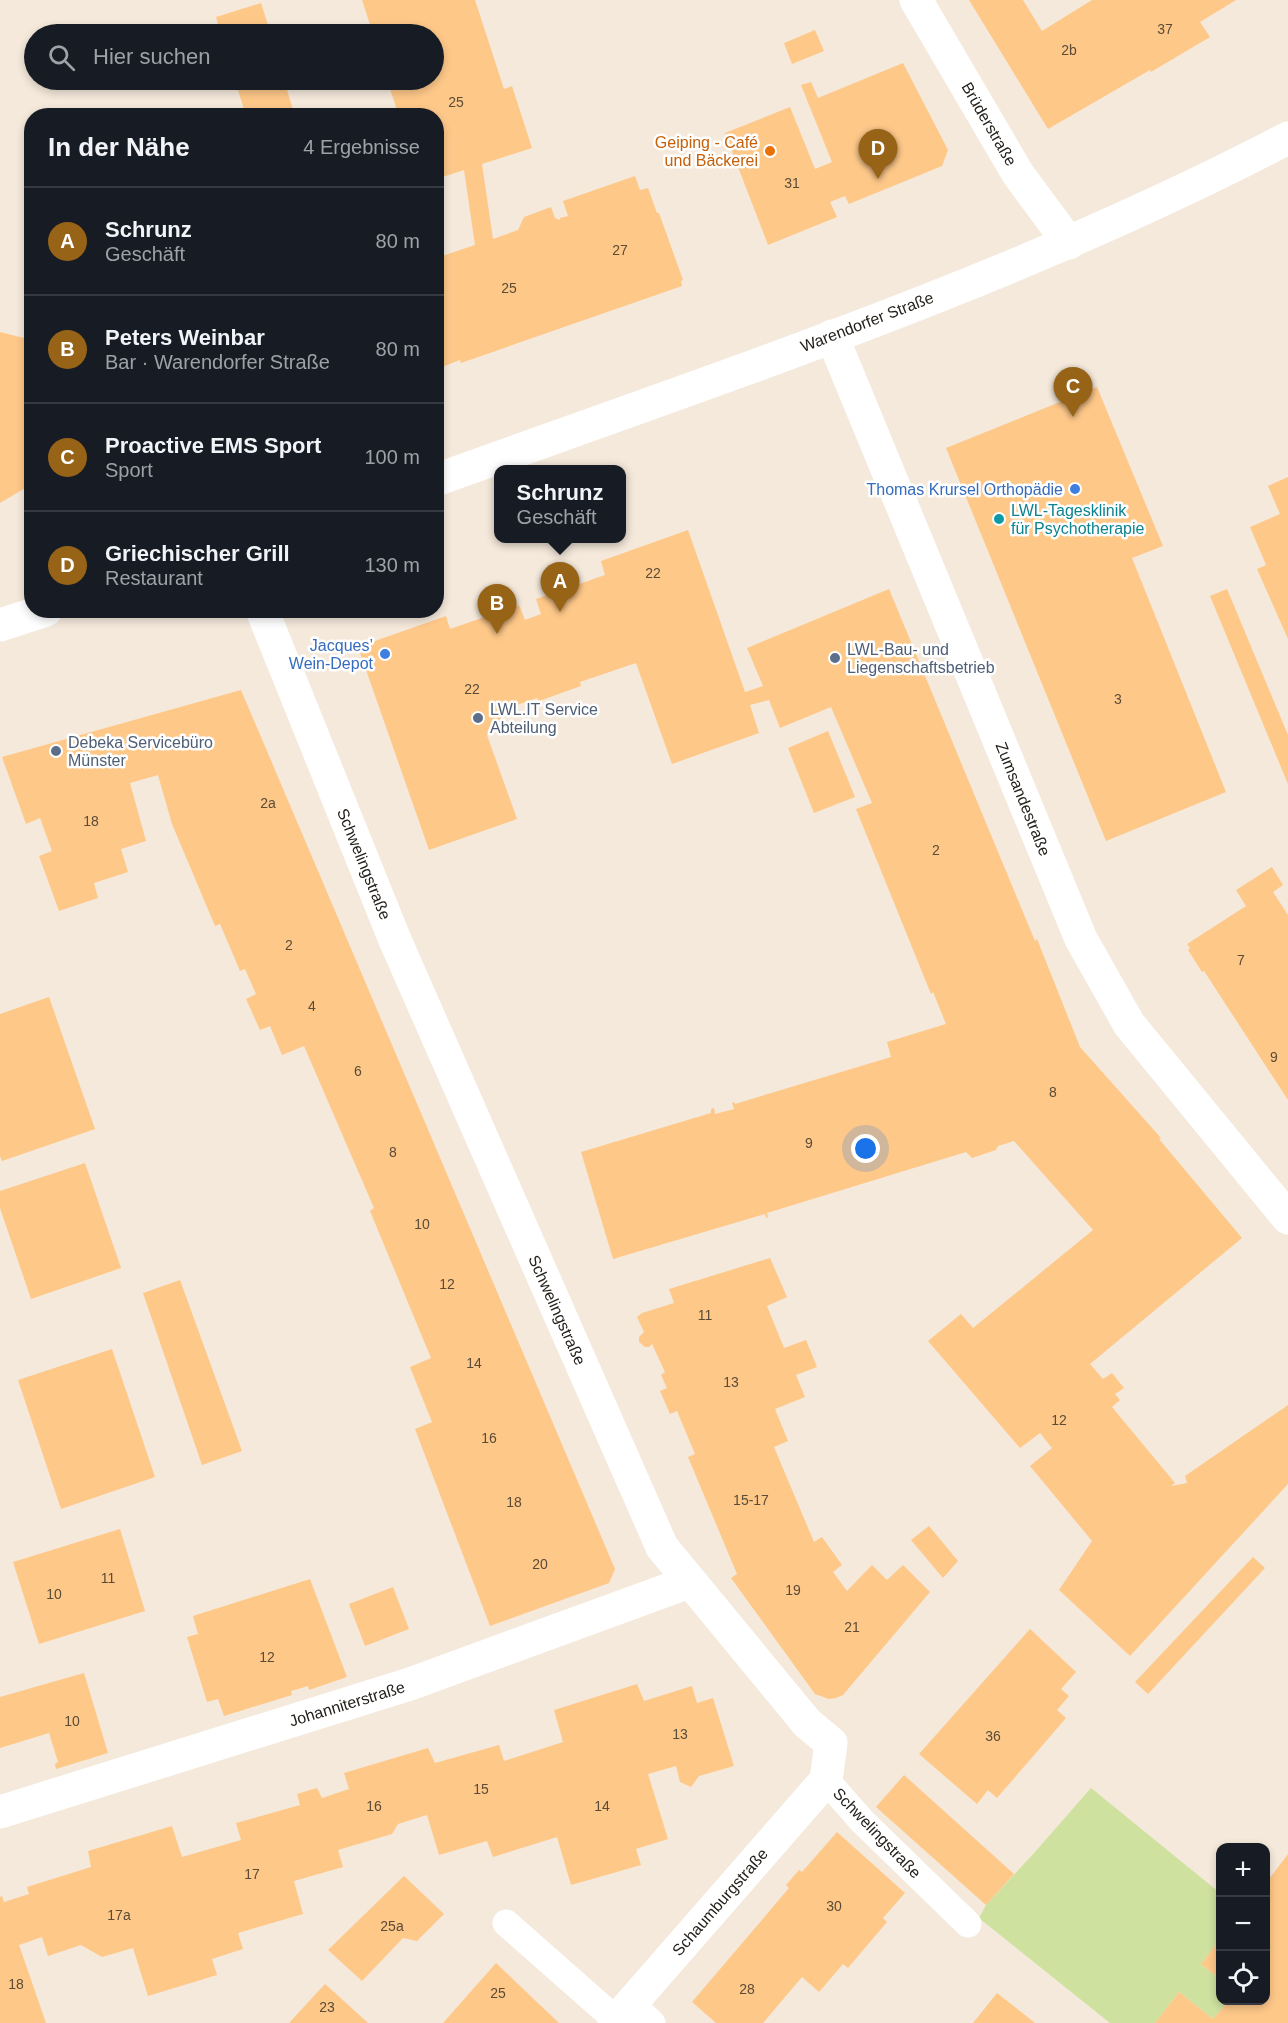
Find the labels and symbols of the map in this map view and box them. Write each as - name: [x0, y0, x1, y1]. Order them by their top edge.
- house number: 37: [1157, 21, 1173, 37]
- house number: 2b: [1061, 42, 1077, 58]
- street label: Brüderstraße: [958, 79, 1020, 169]
- house number: 25: [448, 94, 464, 110]
- pin: D: [858, 130, 898, 179]
- place label: Geiping - Café und Bäckerei: [655, 134, 758, 169]
- marker: Geiping - Café und Bäckerei: [763, 144, 777, 158]
- house number: 31: [784, 175, 800, 191]
- house number: 27: [612, 242, 628, 258]
- house number: 25: [501, 280, 517, 296]
- street label: Warendorfer Straße: [798, 289, 936, 355]
- pin: C: [1054, 368, 1092, 417]
- place label: Thomas Krursel Orthopädie: [866, 481, 1063, 498]
- marker: Thomas Krursel Orthopädie: [1068, 482, 1082, 496]
- place label: LWL-Tagesklinik für Psychotherapie: [1011, 502, 1145, 537]
- marker: LWL-Tagesklinik für Psychotherapie: [992, 512, 1006, 526]
- pin: A: [540, 562, 580, 612]
- house number: 22: [645, 565, 661, 581]
- pin: B: [478, 584, 516, 634]
- place label: Jacques’ Wein-Depot: [289, 637, 374, 672]
- place label: LWL-Bau- und Liegenschaftsbetrieb: [847, 641, 995, 676]
- marker: Jacques’ Wein-Depot: [378, 647, 392, 661]
- marker: LWL-Bau- und Liegenschaftsbetrieb: [828, 651, 842, 665]
- house number: 22: [464, 681, 480, 697]
- house number: 3: [1114, 691, 1122, 707]
- place label: LWL.IT Service Abteilung: [490, 701, 598, 736]
- marker: LWL.IT Service Abteilung: [471, 711, 485, 725]
- place label: Debeka Servicebüro Münster: [68, 734, 213, 769]
- street label: Zumsandestraße: [992, 740, 1054, 858]
- marker: Debeka Servicebüro Münster: [49, 744, 63, 758]
- house number: 2a: [260, 795, 276, 811]
- street label: Schwelingstraße: [334, 806, 394, 922]
- house number: 18: [83, 813, 99, 829]
- house number: 2: [932, 842, 940, 858]
- house number: 2: [285, 937, 293, 953]
- house number: 7: [1237, 952, 1245, 968]
- house number: 4: [308, 998, 316, 1014]
- house number: 9: [1270, 1049, 1278, 1065]
- house number: 6: [354, 1063, 362, 1079]
- house number: 8: [1049, 1084, 1057, 1100]
- your location: [851, 1134, 880, 1163]
- house number: 9: [805, 1135, 813, 1151]
- house number: 8: [389, 1144, 397, 1160]
- house number: 10: [414, 1216, 430, 1232]
- street label: Schwelingstraße: [525, 1253, 589, 1368]
- house number: 12: [439, 1276, 455, 1292]
- house number: 11: [698, 1307, 712, 1323]
- house number: 14: [466, 1355, 482, 1371]
- house number: 13: [723, 1374, 739, 1390]
- house number: 12: [1051, 1412, 1067, 1428]
- house number: 16: [481, 1430, 497, 1446]
- house number: 15-17: [733, 1492, 769, 1508]
- house number: 18: [506, 1494, 522, 1510]
- house number: 20: [532, 1556, 548, 1572]
- house number: 11: [101, 1570, 115, 1586]
- house number: 19: [785, 1582, 801, 1598]
- house number: 10: [46, 1586, 62, 1602]
- house number: 21: [844, 1619, 860, 1635]
- house number: 12: [259, 1649, 275, 1665]
- street label: Johanniterstraße: [287, 1678, 407, 1730]
- house number: 10: [64, 1713, 80, 1729]
- house number: 13: [672, 1726, 688, 1742]
- house number: 36: [985, 1728, 1001, 1744]
- house number: 15: [473, 1781, 489, 1797]
- street label: Schwelingstraße: [830, 1785, 924, 1882]
- house number: 16: [366, 1798, 382, 1814]
- house number: 14: [594, 1798, 610, 1814]
- street label: Schaumburgstraße: [669, 1845, 771, 1959]
- house number: 17: [244, 1866, 260, 1882]
- house number: 30: [826, 1898, 842, 1914]
- house number: 17a: [107, 1907, 131, 1923]
- house number: 25a: [380, 1918, 404, 1934]
- house number: 18: [8, 1976, 24, 1992]
- house number: 28: [739, 1981, 755, 1997]
- house number: 25: [490, 1985, 506, 2001]
- house number: 23: [319, 1999, 335, 2015]

